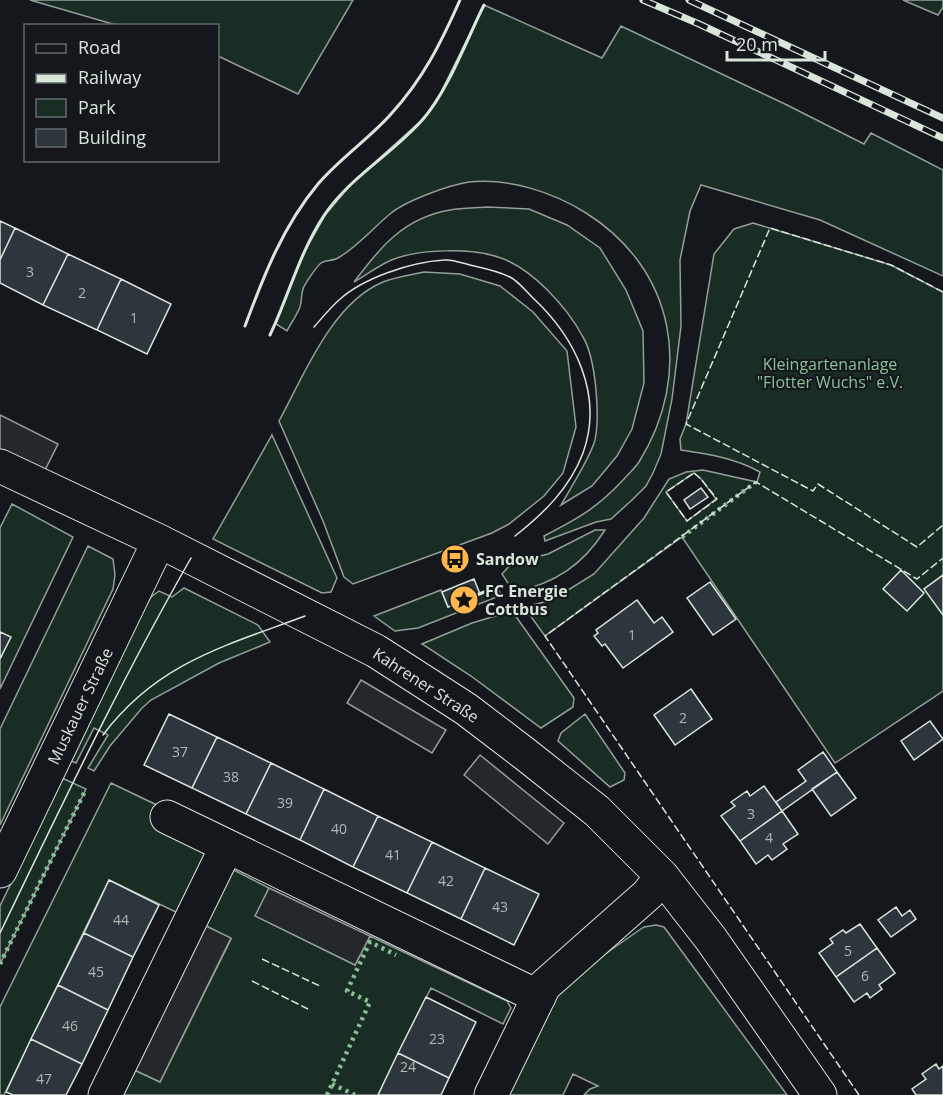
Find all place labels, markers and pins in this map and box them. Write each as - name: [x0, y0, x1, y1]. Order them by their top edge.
- bus stop icon: Sandow: [439, 543, 471, 575]
- place label: Sandow: [476, 548, 539, 570]
- place label: FC Energie Cottbus: [485, 580, 568, 620]
- place icon: FC Energie Cottbus: [448, 584, 480, 616]

